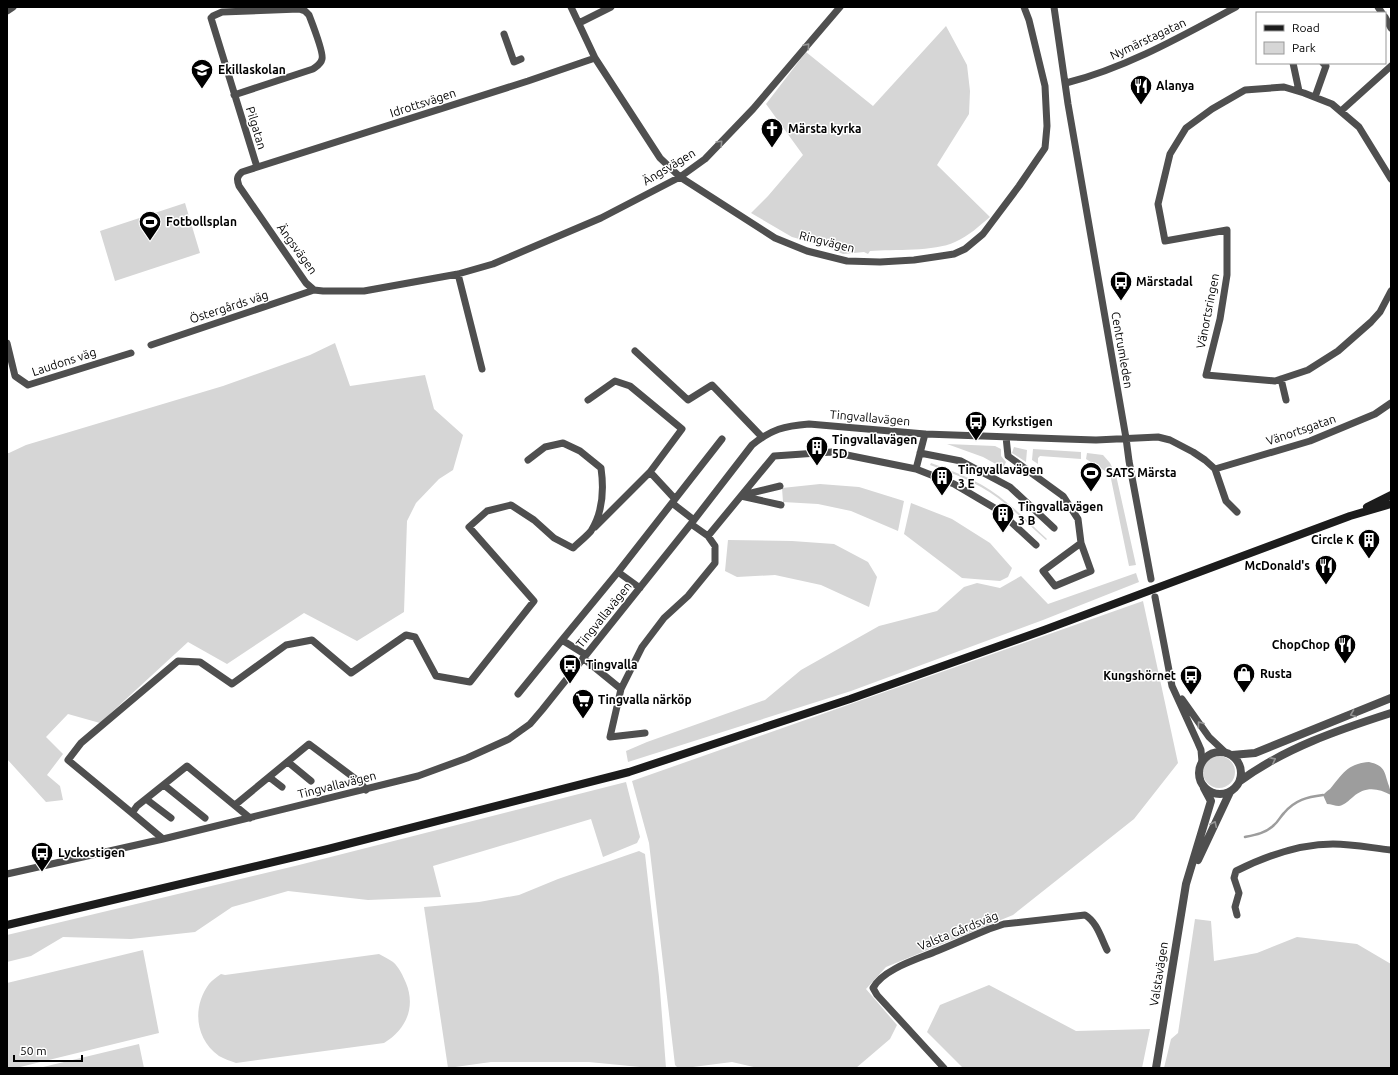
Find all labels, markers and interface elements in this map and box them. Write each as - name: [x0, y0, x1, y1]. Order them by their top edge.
- legend: [1256, 12, 1386, 64]
- street label: Nymärstagatan: [1108, 15, 1188, 62]
- text: Road: [1292, 21, 1320, 34]
- text: Park: [1292, 41, 1316, 54]
- one-way arrow: [802, 43, 810, 51]
- school or university icon: Ekillaskolan: [189, 57, 215, 90]
- place label: Ekillaskolan: [218, 63, 286, 76]
- restaurant icon: Alanya: [1128, 73, 1154, 106]
- place label: Alanya: [1156, 79, 1194, 92]
- street label: Idrottsvägen: [388, 86, 458, 119]
- street label: Pilgatan: [244, 105, 269, 151]
- church icon: Märsta kyrka: [759, 116, 785, 149]
- place label: Märsta kyrka: [788, 122, 862, 135]
- one-way arrow: [716, 140, 723, 148]
- street label: Ängsvägen: [640, 146, 697, 187]
- sports icon: Fotbollsplan: [137, 209, 163, 242]
- place label: Fotbollsplan: [166, 215, 237, 228]
- street label: Ängsvägen: [275, 221, 320, 276]
- street label: Ringvägen: [798, 228, 856, 255]
- bus stop icon: Märstadal: [1108, 269, 1134, 302]
- street label: Vänortsringen: [1194, 272, 1221, 350]
- place label: Märstadal: [1136, 275, 1193, 288]
- street label: Östergårds väg: [188, 288, 270, 325]
- street label: Centrumleden: [1109, 311, 1136, 389]
- street label: Laudons väg: [30, 345, 98, 378]
- street label: Tingvallavägen: [829, 408, 911, 427]
- bus stop icon: Kyrkstigen: [963, 409, 989, 442]
- street label: Vänortsgatan: [1264, 412, 1337, 448]
- place label: Kyrkstigen: [992, 415, 1053, 428]
- place label: Tingvallavägen 5D: [832, 433, 917, 460]
- building icon: Tingvallavägen 5D: [804, 434, 830, 467]
- sports icon: SATS Märsta: [1078, 460, 1104, 493]
- place label: Tingvallavägen 3 E: [958, 463, 1043, 490]
- building icon: Tingvallavägen 3 E: [929, 464, 955, 497]
- place label: SATS Märsta: [1106, 466, 1177, 479]
- place label: Tingvallavägen 3 B: [1018, 500, 1103, 527]
- building icon: Tingvallavägen 3 B: [990, 501, 1016, 534]
- building icon: Circle K: [1356, 527, 1382, 560]
- place label: Circle K: [1311, 533, 1354, 546]
- restaurant icon: McDonald's: [1313, 553, 1339, 586]
- place label: McDonald's: [1244, 559, 1310, 572]
- street label: Tingvallavägen: [573, 579, 634, 650]
- restaurant icon: ChopChop: [1332, 632, 1358, 665]
- place label: ChopChop: [1272, 638, 1330, 651]
- bus stop icon: Tingvalla: [557, 652, 583, 685]
- place label: Tingvalla: [586, 658, 638, 671]
- shop icon: Rusta: [1231, 661, 1257, 694]
- bus stop icon: Kungshörnet: [1178, 663, 1204, 696]
- place label: Rusta: [1260, 667, 1292, 680]
- place label: Kungshörnet: [1103, 669, 1176, 682]
- supermarket icon: Tingvalla närköp: [570, 687, 596, 720]
- place label: Tingvalla närköp: [598, 693, 692, 706]
- one-way arrow: [1350, 709, 1357, 717]
- one-way arrow: [1197, 721, 1204, 728]
- one-way arrow: [1268, 757, 1276, 765]
- street label: Tingvallavägen: [296, 768, 377, 801]
- one-way arrow: [1210, 820, 1218, 827]
- bus stop icon: Lyckostigen: [29, 840, 55, 873]
- place label: Lyckostigen: [58, 846, 125, 859]
- street label: Valsta Gårdsväg: [916, 909, 1000, 953]
- street label: Valstavägen: [1147, 941, 1170, 1007]
- scale bar: [14, 1037, 82, 1063]
- text: 50 m: [20, 1044, 47, 1057]

